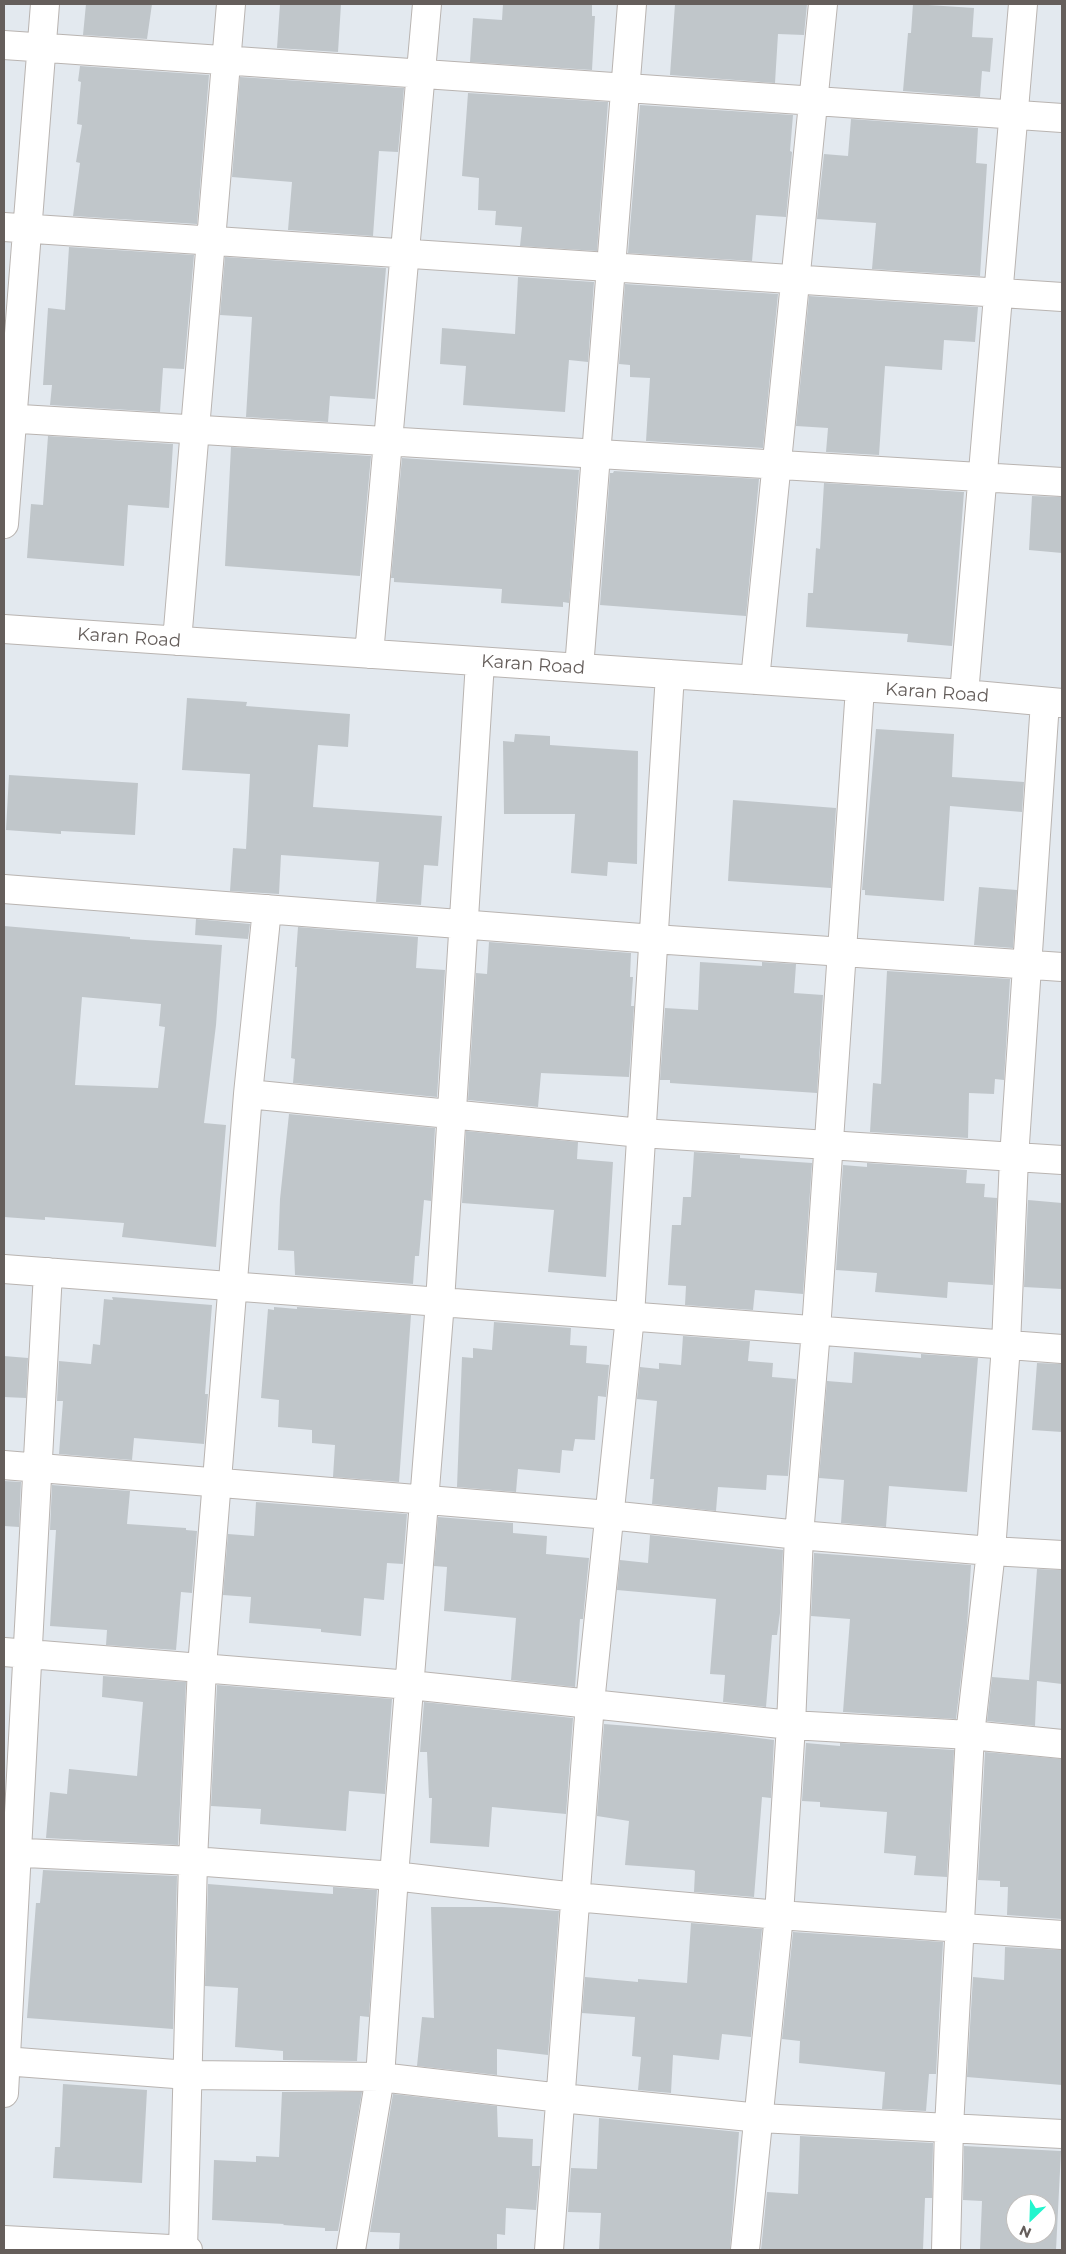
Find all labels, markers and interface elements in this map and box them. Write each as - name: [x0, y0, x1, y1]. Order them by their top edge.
- street label: Karan Road: [76, 624, 182, 652]
- street label: Karan Road: [480, 651, 586, 679]
- street label: Karan Road: [884, 679, 990, 707]
- north arrow: [1006, 2194, 1056, 2244]
- text: N: [1016, 2221, 1034, 2242]

